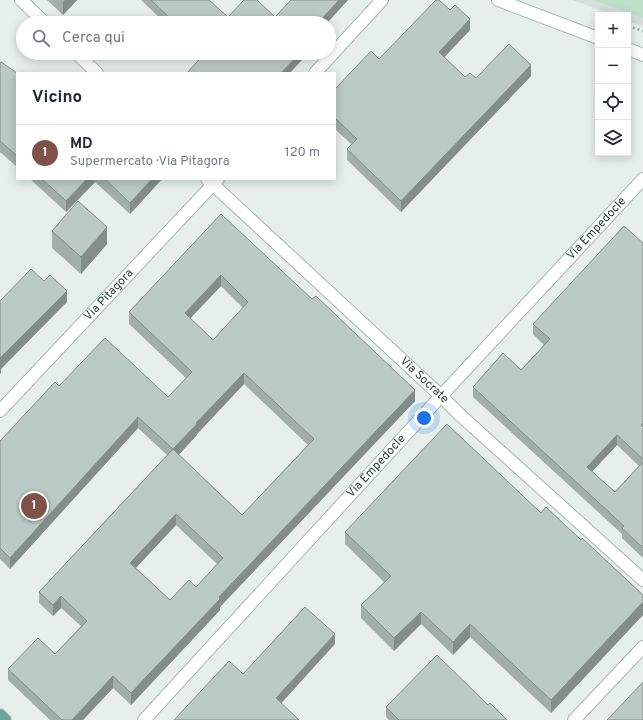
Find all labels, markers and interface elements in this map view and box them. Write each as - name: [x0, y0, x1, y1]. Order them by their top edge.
- map controls: [595, 12, 631, 156]
- button: +: [595, 12, 631, 48]
- search box: [16, 16, 336, 60]
- icon: search: [30, 27, 52, 49]
- text: Cerca qui: [62, 29, 125, 48]
- button: −: [595, 48, 631, 84]
- button: locate: [595, 84, 631, 120]
- text: Vicino: [32, 87, 82, 109]
- button: layers: [595, 120, 631, 156]
- text: MD: [70, 135, 93, 154]
- text: 1: [42, 145, 48, 161]
- text: 120 m: [285, 145, 320, 161]
- text: Supermercato · Via Pitagora: [70, 154, 230, 170]
- street label: Via Empedocle: [563, 194, 630, 264]
- street label: Via Pitagora: [81, 266, 137, 325]
- street label: Via Socrate: [396, 354, 452, 407]
- your location: [414, 408, 434, 428]
- street label: Via Empedocle: [343, 431, 410, 501]
- pin: 1: [21, 491, 47, 521]

